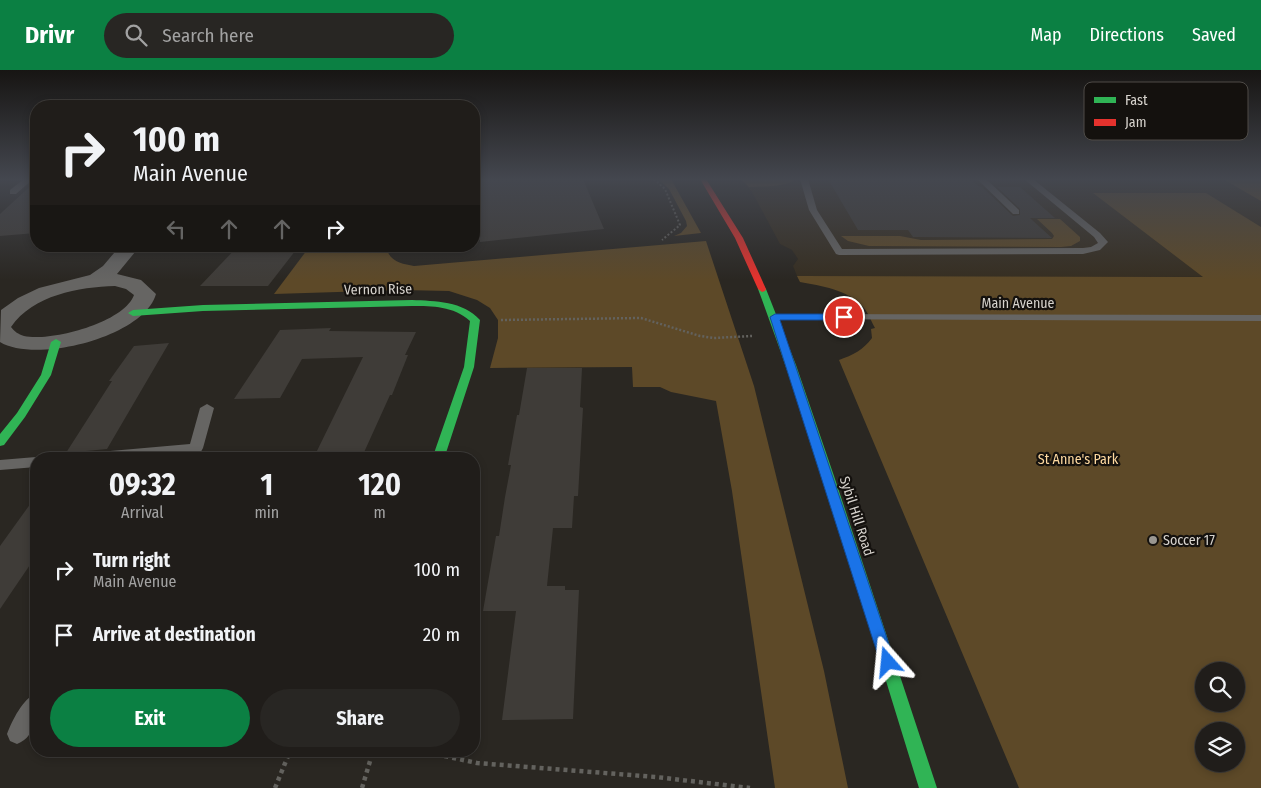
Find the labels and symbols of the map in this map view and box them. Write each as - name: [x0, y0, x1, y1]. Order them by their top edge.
- legend: [1084, 82, 1248, 140]
- text: Fast: [1125, 92, 1148, 109]
- text: Jam: [1125, 114, 1146, 131]
- street label: Vernon Rise: [344, 280, 412, 299]
- street label: Main Avenue: [981, 295, 1055, 312]
- pin: [823, 296, 865, 338]
- park label: St Anne's Park: [1038, 451, 1119, 468]
- street label: Sybil Hill Road: [836, 474, 877, 558]
- place label: Soccer 17: [1163, 532, 1215, 549]
- marker: Soccer 17: [1147, 534, 1159, 546]
- position arrow: [861, 635, 913, 687]

